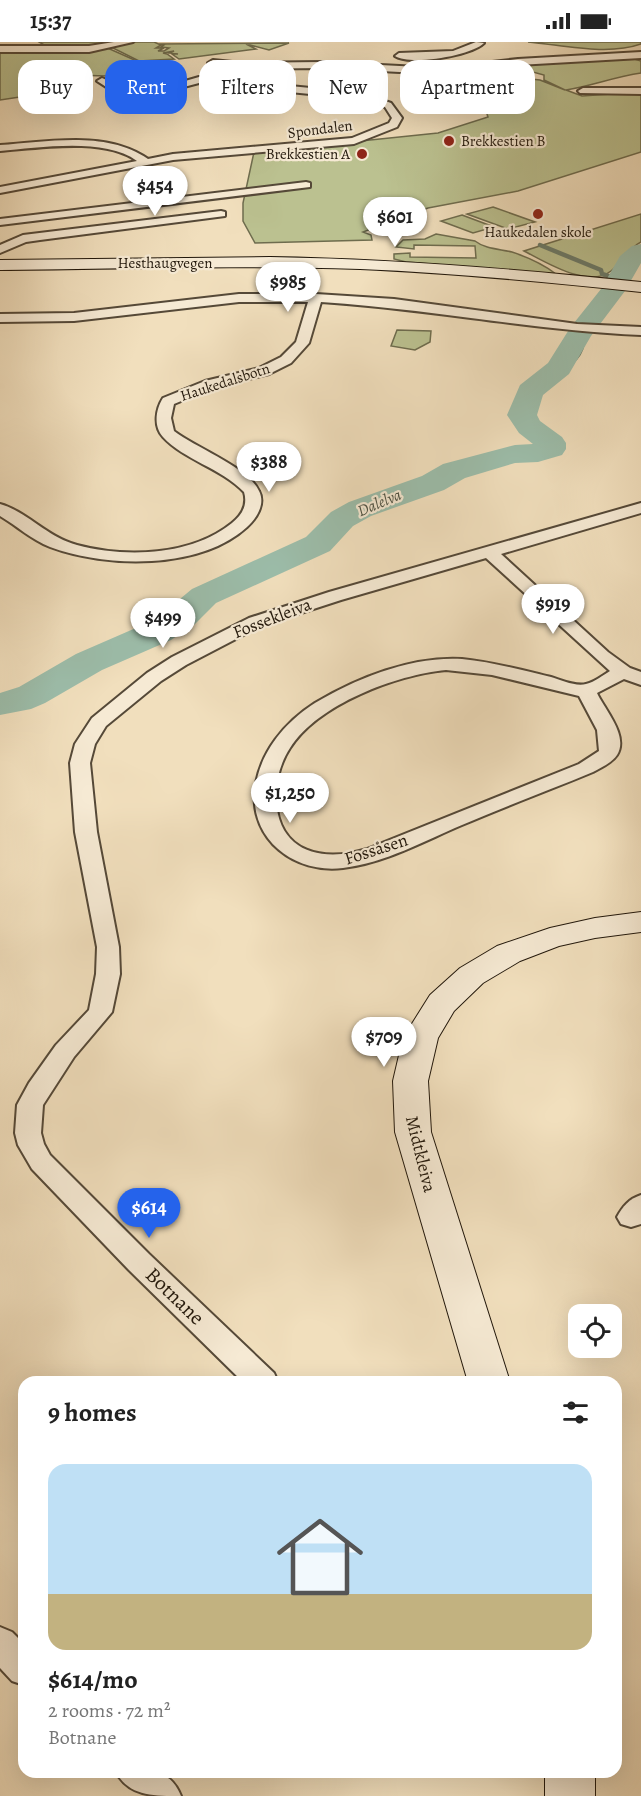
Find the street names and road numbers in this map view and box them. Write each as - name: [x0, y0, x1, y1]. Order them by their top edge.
- street label: Spondalen: [286, 115, 354, 143]
- street label: Hesthaugvegen: [118, 253, 212, 273]
- street label: Haukedalsbotn: [178, 358, 272, 406]
- street label: Fossekleiva: [229, 592, 315, 644]
- street label: Fossåsen: [341, 827, 411, 871]
- street label: Midtkleiva: [400, 1113, 442, 1195]
- street label: Botnane: [139, 1261, 211, 1331]

